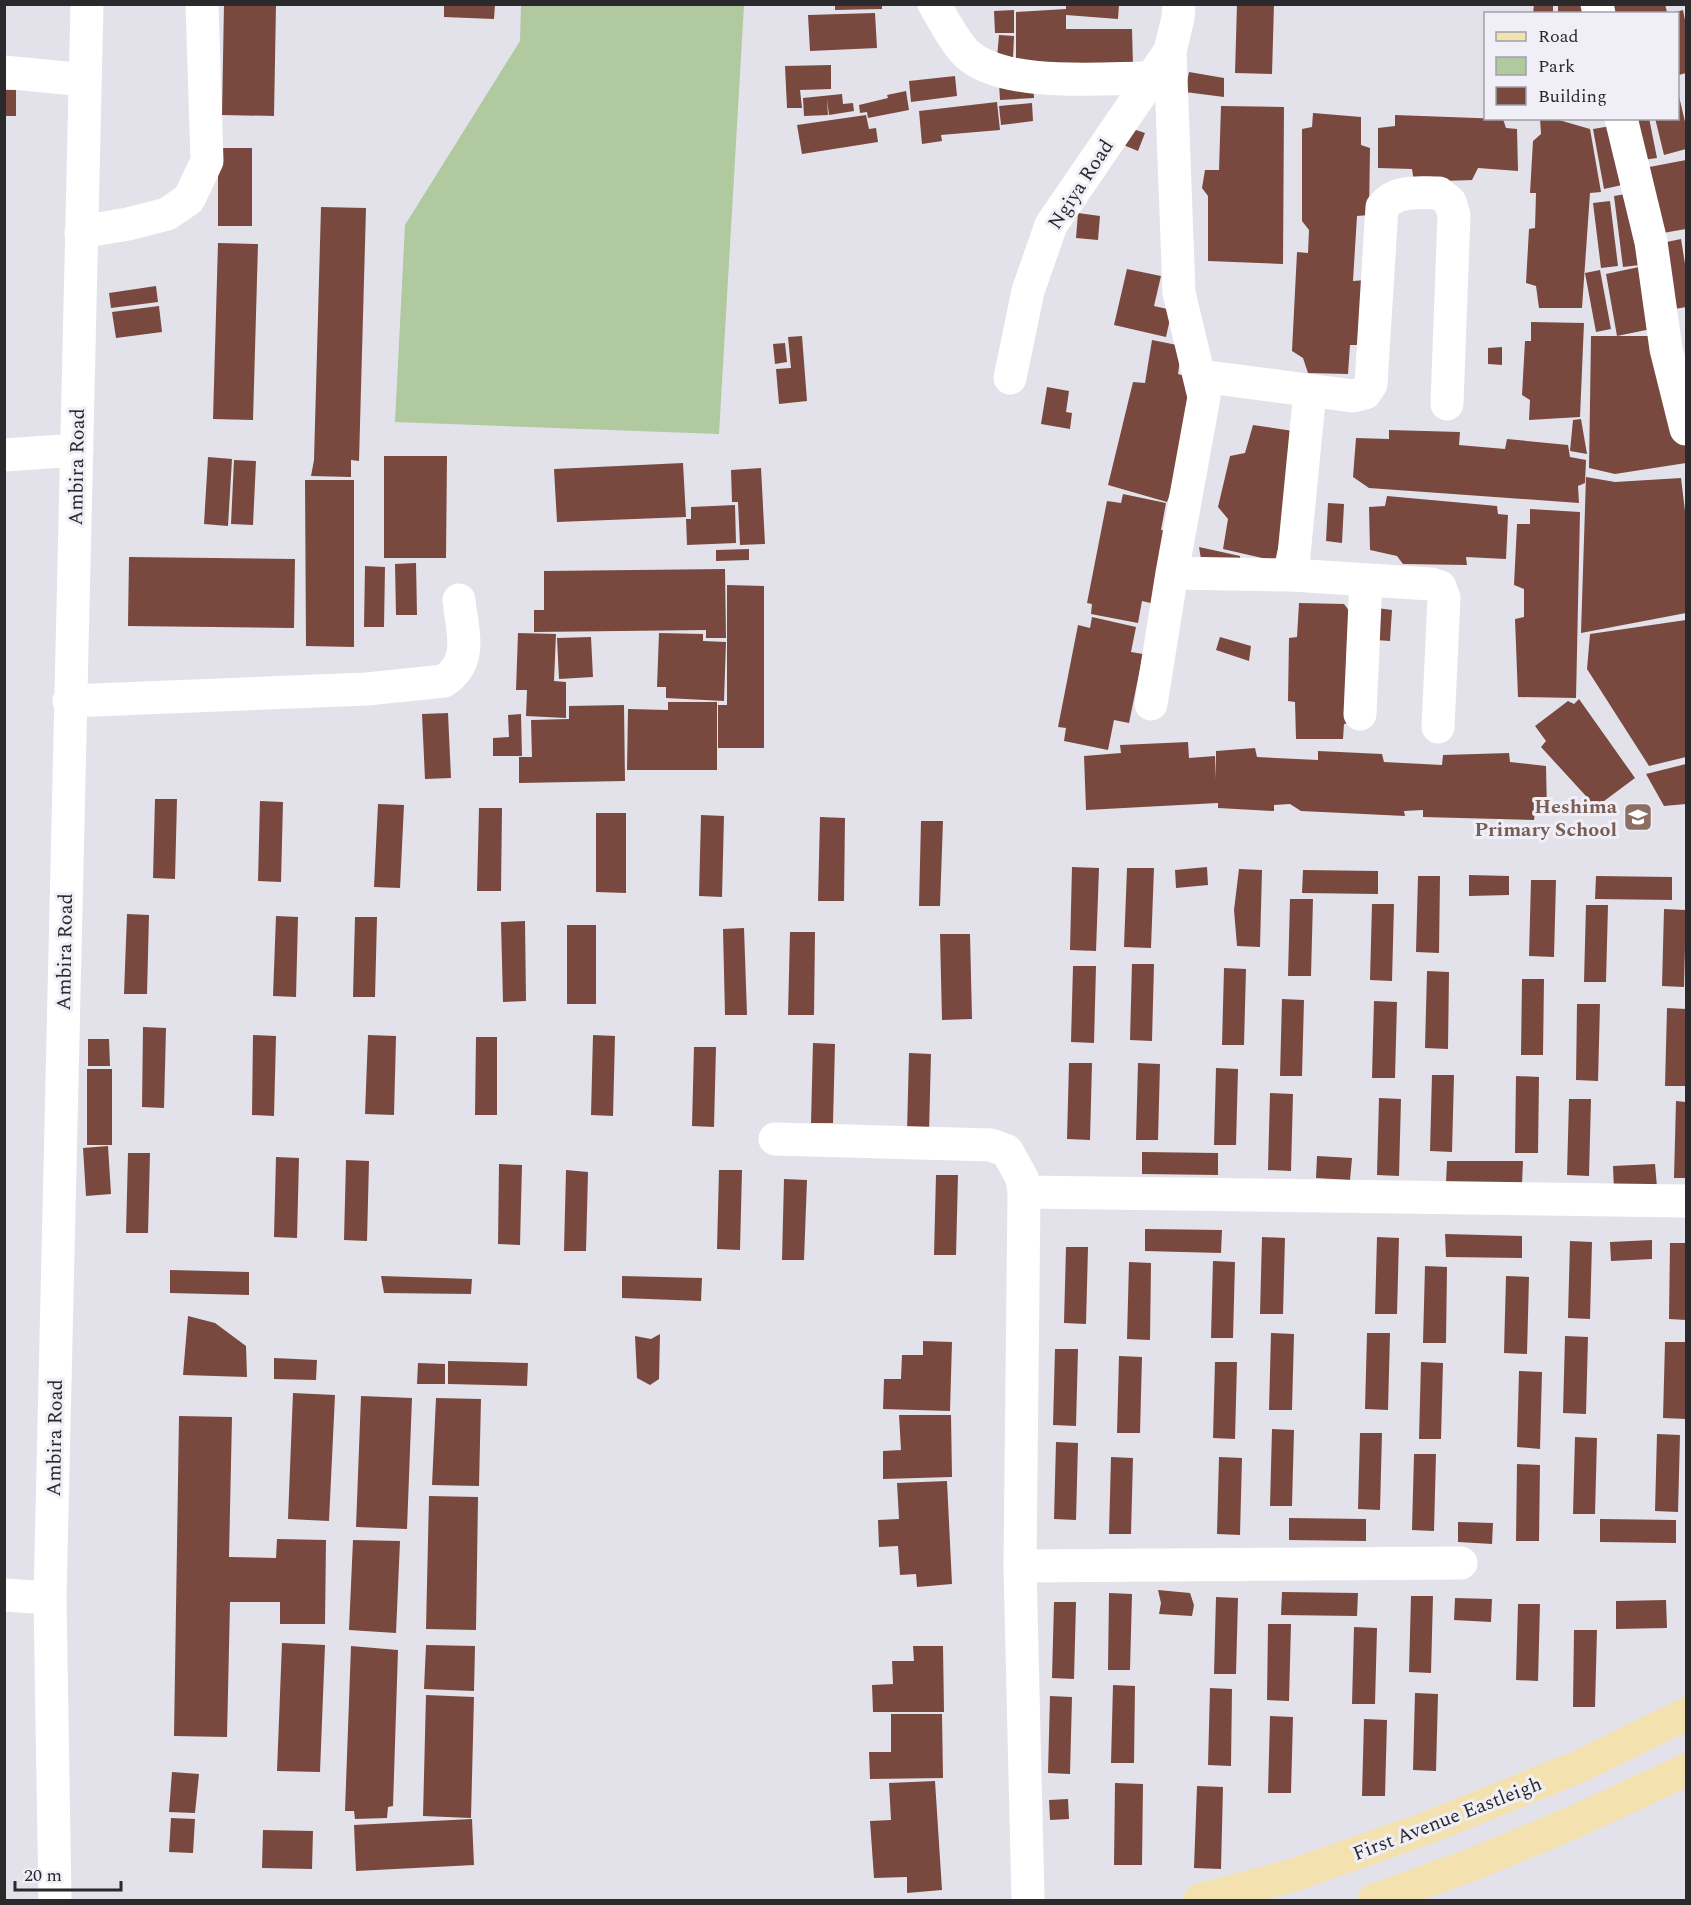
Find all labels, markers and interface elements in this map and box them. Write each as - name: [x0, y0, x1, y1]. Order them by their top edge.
- legend: [1484, 12, 1679, 120]
- text: Road: [1538, 23, 1579, 50]
- text: Park: [1538, 53, 1575, 80]
- text: Building: [1538, 83, 1607, 110]
- street label: Ngiya Road: [1040, 133, 1121, 236]
- street label: Ambira Road: [61, 408, 93, 526]
- place label: Heshima Primary School: [1474, 792, 1618, 845]
- school or university icon: Heshima Primary School: [1622, 801, 1654, 833]
- street label: Ambira Road: [49, 893, 81, 1011]
- street label: Ambira Road: [39, 1379, 71, 1497]
- street label: First Avenue Eastleigh: [1348, 1769, 1546, 1869]
- scale bar: [15, 1854, 122, 1892]
- text: 20 m: [24, 1862, 62, 1889]

